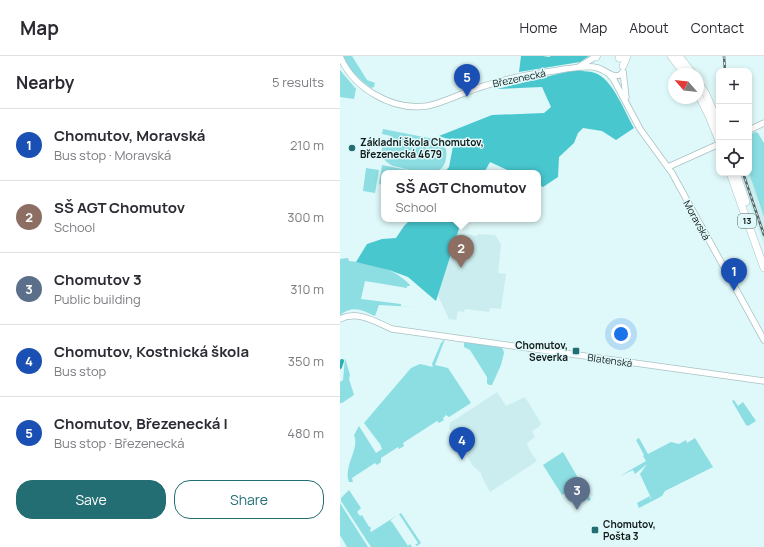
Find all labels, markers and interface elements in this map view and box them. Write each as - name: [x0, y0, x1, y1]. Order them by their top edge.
- text: Map: [20, 15, 59, 41]
- text: Home: [520, 18, 557, 37]
- text: Map: [579, 18, 607, 37]
- text: About: [629, 18, 669, 37]
- text: Contact: [691, 18, 744, 37]
- pin: 5: [454, 64, 480, 97]
- street label: Březenecká: [491, 66, 547, 90]
- north arrow: [668, 68, 704, 104]
- map controls: [716, 68, 752, 176]
- button: +: [716, 68, 752, 104]
- text: Nearby: [16, 71, 74, 94]
- text: 5 results: [272, 73, 324, 91]
- button: −: [716, 104, 752, 140]
- text: Chomutov, Moravská: [54, 125, 205, 146]
- place label: Základní škola Chomutov, Březenecká 4679: [360, 135, 484, 161]
- text: 1: [26, 136, 32, 154]
- text: 210 m: [290, 136, 324, 154]
- button: locate: [716, 140, 752, 176]
- marker: Základní škola Chomutov, Březenecká 4679: [347, 143, 357, 153]
- text: Bus stop · Moravská: [54, 146, 171, 164]
- popup: [381, 170, 541, 222]
- text: SŠ AGT Chomutov: [396, 177, 526, 198]
- text: SŠ AGT Chomutov: [54, 197, 185, 218]
- street label: Moravská: [680, 197, 714, 243]
- text: School: [396, 198, 437, 216]
- text: 2: [25, 208, 33, 226]
- text: 300 m: [287, 208, 324, 226]
- road number: 13: [738, 214, 756, 228]
- text: School: [54, 218, 95, 236]
- pin: 2: [448, 235, 474, 268]
- pin: 1: [721, 258, 747, 291]
- text: Chomutov 3: [54, 269, 142, 290]
- text: 3: [25, 280, 33, 298]
- text: 310 m: [290, 280, 324, 298]
- text: Public building: [54, 290, 141, 308]
- your location: [611, 324, 631, 344]
- place label: Chomutov, Severka: [515, 338, 568, 364]
- text: Chomutov, Kostnická škola: [54, 341, 249, 362]
- marker: Chomutov, Severka: [571, 346, 581, 356]
- street label: Blatenská: [587, 350, 633, 370]
- text: 4: [25, 352, 33, 370]
- text: 350 m: [288, 352, 324, 370]
- text: Bus stop: [54, 362, 106, 380]
- text: Chomutov, Březenecká I: [54, 413, 228, 434]
- text: 5: [25, 424, 33, 442]
- text: 480 m: [287, 424, 324, 442]
- pin: 4: [449, 427, 475, 460]
- text: Bus stop · Březenecká: [54, 434, 184, 452]
- pin: 3: [564, 477, 590, 510]
- button: Save: [16, 480, 166, 519]
- button: Share: [174, 480, 324, 519]
- place label: Chomutov, Pošta 3: [603, 517, 656, 543]
- marker: Chomutov, Pošta 3: [590, 525, 600, 535]

